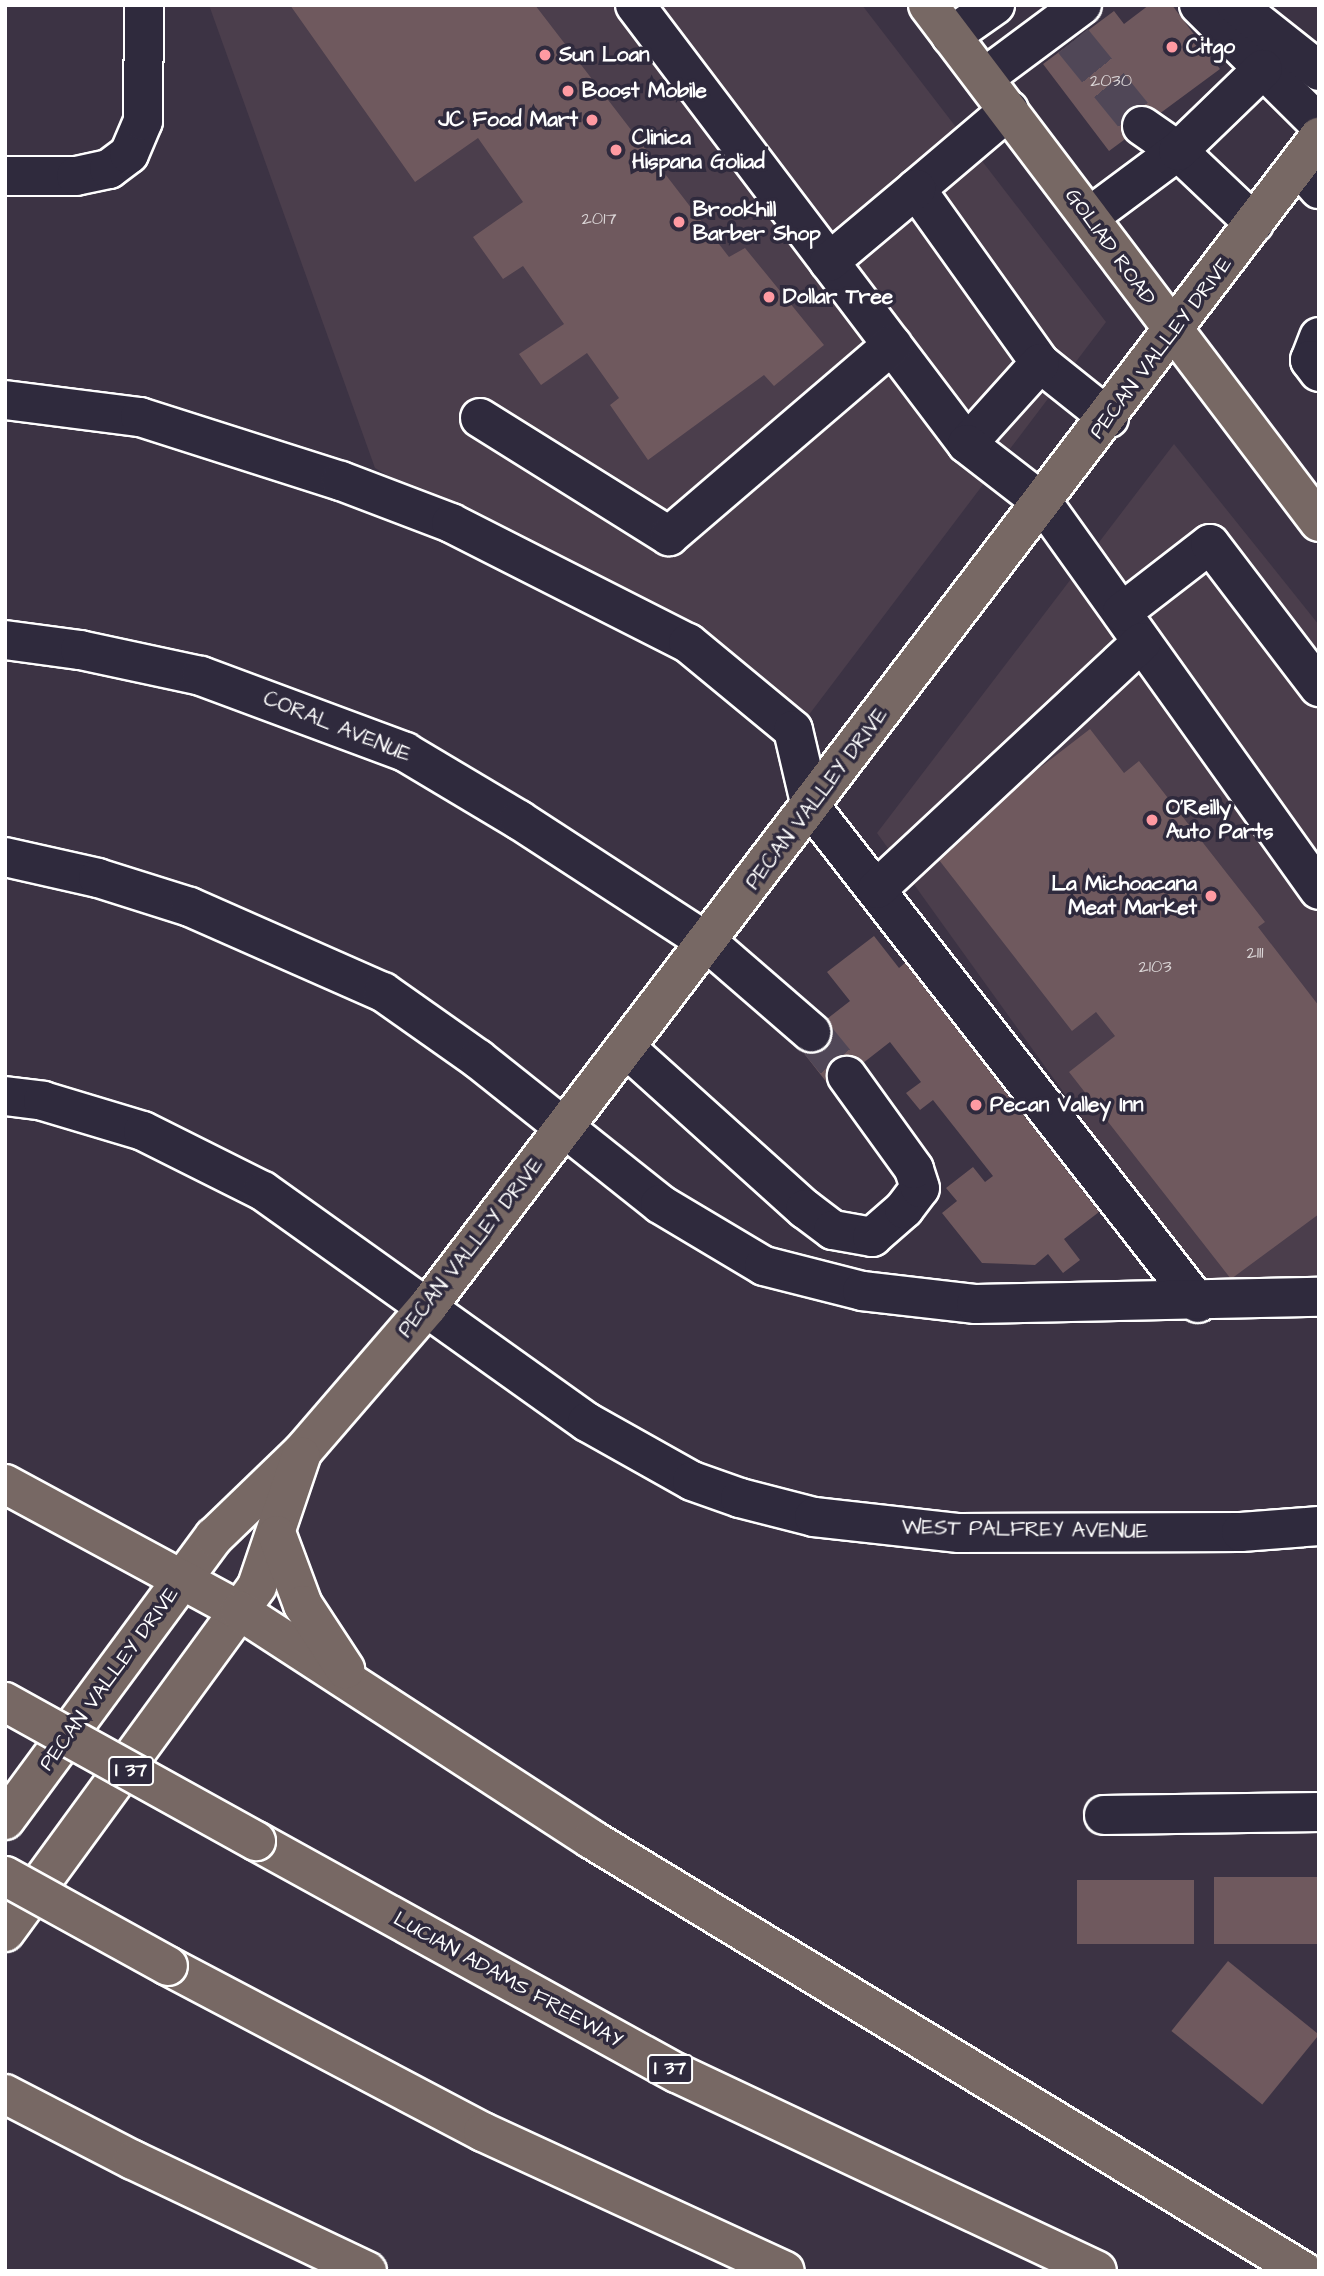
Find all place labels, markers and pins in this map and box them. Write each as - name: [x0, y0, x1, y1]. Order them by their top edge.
- place label: Citgo: [1186, 34, 1235, 60]
- marker: Citgo: [1164, 39, 1180, 55]
- place label: Sun Loan: [559, 42, 650, 68]
- marker: Sun Loan: [537, 47, 553, 63]
- place label: Boost Mobile: [582, 78, 707, 104]
- marker: Boost Mobile: [560, 83, 576, 99]
- place label: JC Food Mart: [438, 107, 578, 133]
- marker: JC Food Mart: [584, 112, 600, 128]
- place label: Clinica Hispana Goliad: [632, 125, 765, 175]
- marker: Clinica Hispana Goliad: [606, 140, 626, 160]
- place label: Brookhill Barber Shop: [693, 197, 821, 247]
- marker: Brookhill Barber Shop: [671, 214, 687, 230]
- place label: Dollar Tree: [783, 284, 893, 310]
- marker: Dollar Tree: [761, 289, 777, 305]
- place label: O'Reilly Auto Parts: [1166, 795, 1274, 845]
- marker: O'Reilly Auto Parts: [1144, 812, 1160, 828]
- place label: La Michoacana Meat Market: [1051, 871, 1197, 921]
- marker: La Michoacana Meat Market: [1203, 888, 1219, 904]
- place label: Pecan Valley Inn: [990, 1092, 1144, 1118]
- marker: Pecan Valley Inn: [968, 1097, 984, 1113]

